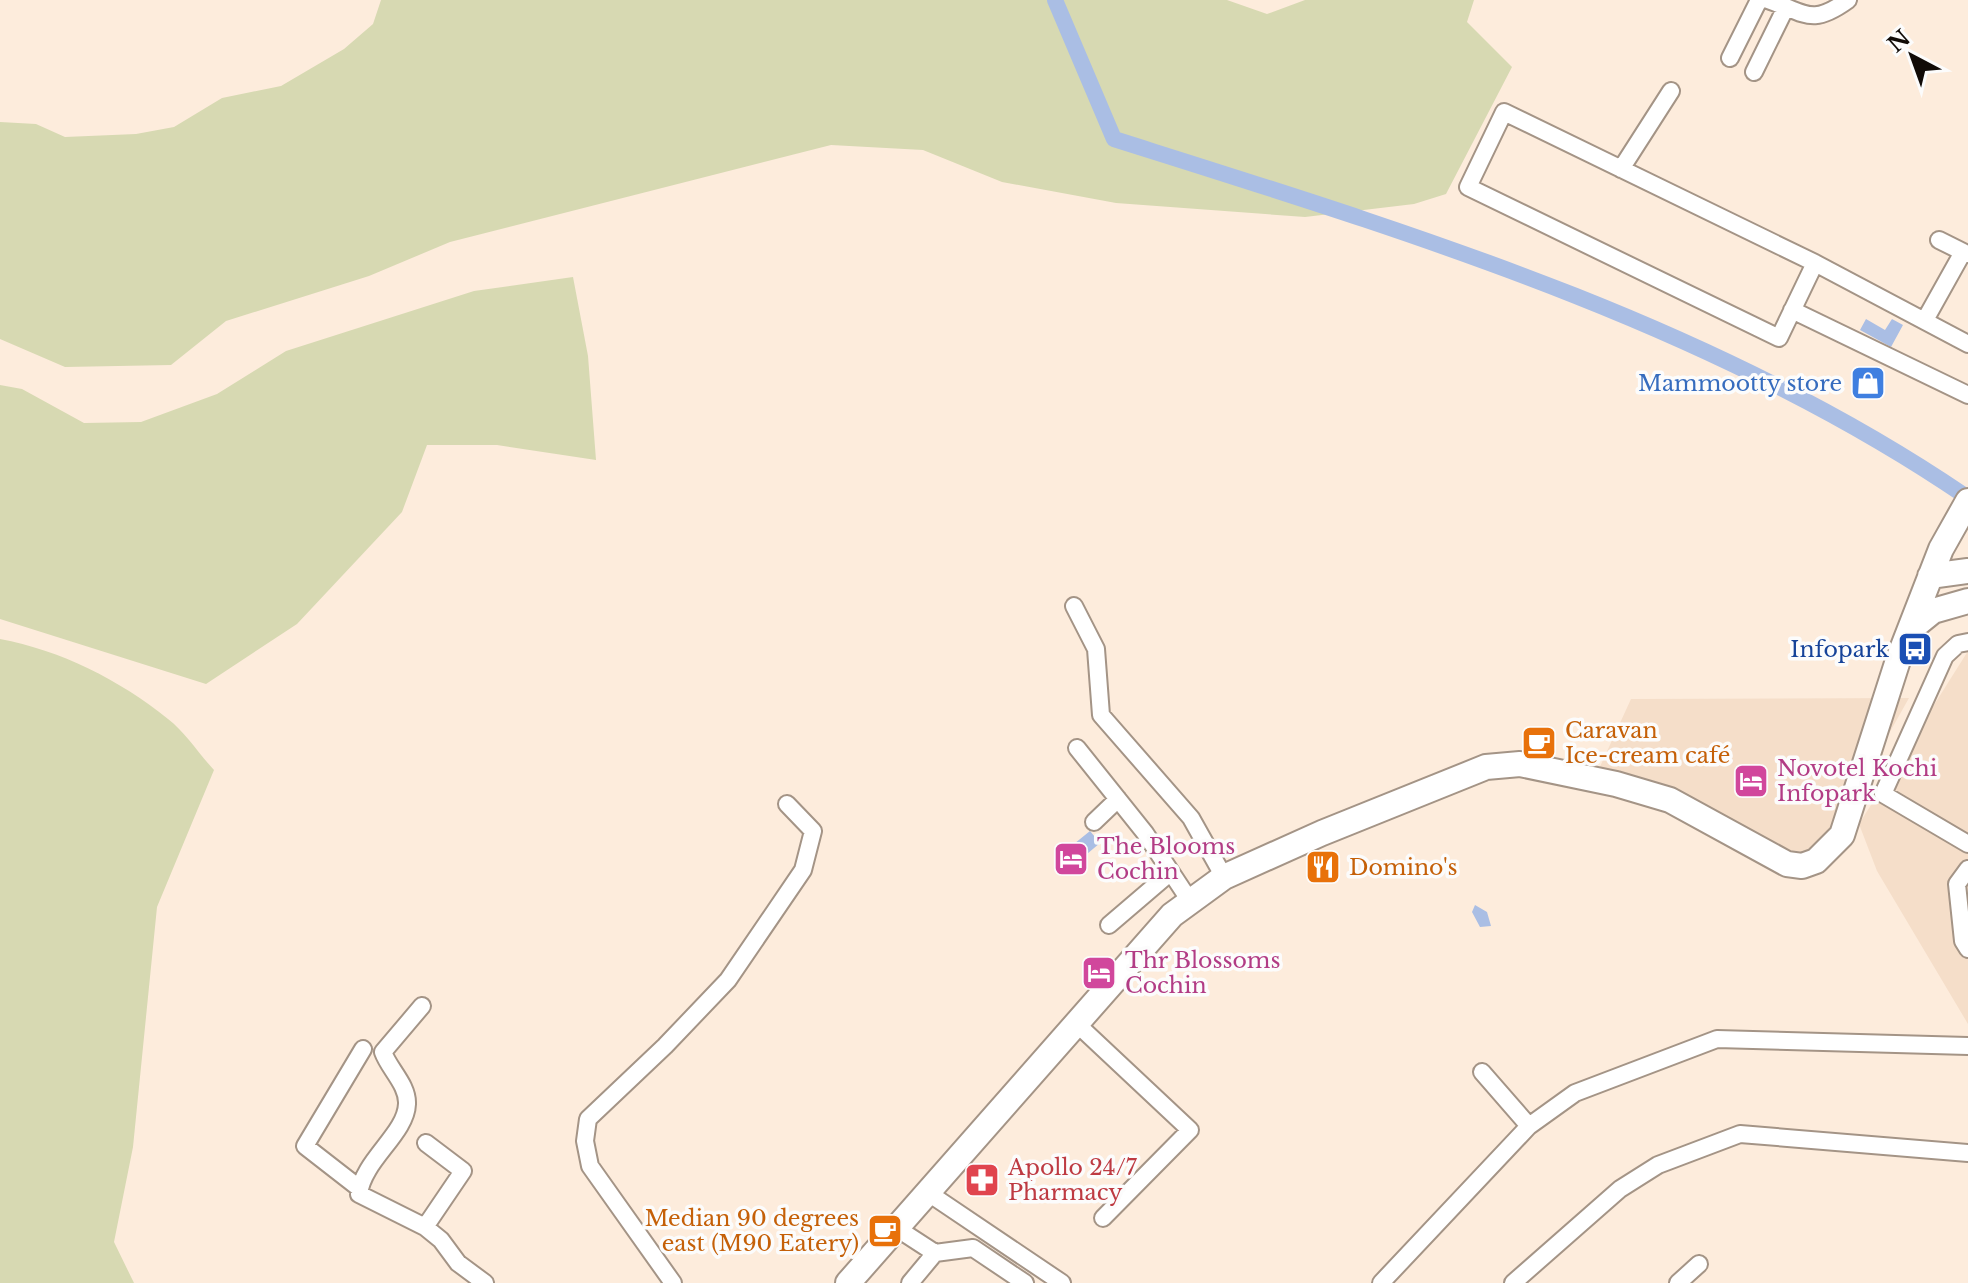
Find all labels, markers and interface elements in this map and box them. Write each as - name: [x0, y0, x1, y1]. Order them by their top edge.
- north arrow: [1872, 16, 1952, 96]
- text: N: [1883, 24, 1916, 58]
- shop icon: Mammootty store: [1849, 364, 1887, 402]
- place label: Mammootty store: [1638, 370, 1842, 397]
- bus stop icon: Infopark: [1896, 630, 1934, 668]
- place label: Infopark: [1790, 636, 1889, 663]
- place label: Caravan Ice-cream café: [1565, 717, 1730, 769]
- cafe icon: Caravan Ice-cream café: [1520, 724, 1558, 762]
- place label: Novotel Kochi Infopark: [1777, 755, 1938, 807]
- hotel icon: Novotel Kochi Infopark: [1732, 762, 1770, 800]
- place label: The Blooms Cochin: [1097, 833, 1235, 885]
- hotel icon: The Blooms Cochin: [1052, 840, 1090, 878]
- restaurant icon: Domino's: [1304, 848, 1342, 886]
- place label: Domino's: [1349, 854, 1457, 881]
- place label: Thr Blossoms Cochin: [1125, 947, 1280, 999]
- hotel icon: Thr Blossoms Cochin: [1080, 954, 1118, 992]
- place label: Apollo 24/7 Pharmacy: [1007, 1154, 1138, 1206]
- pharmacy icon: Apollo 24/7 Pharmacy: [963, 1161, 1001, 1199]
- place label: Median 90 degrees east (M90 Eatery): [645, 1205, 859, 1257]
- cafe icon: Median 90 degrees east (M90 Eatery): [866, 1212, 904, 1250]

